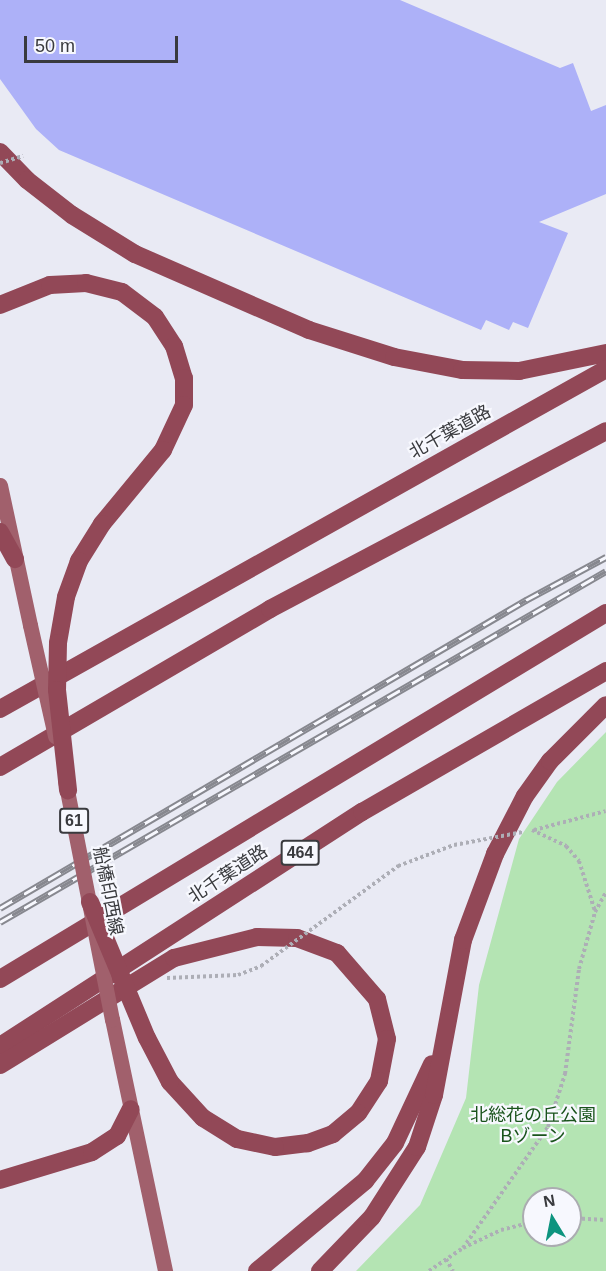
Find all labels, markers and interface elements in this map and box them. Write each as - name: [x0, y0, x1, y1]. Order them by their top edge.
- scale bar: [27, 24, 182, 62]
- text: 50 m: [35, 36, 75, 56]
- street label: 北千葉道路: [405, 401, 495, 463]
- road number: 61: [59, 808, 89, 834]
- street label: 北千葉道路: [184, 840, 272, 908]
- road number: 464: [280, 840, 320, 866]
- street label: 船橋印西線: [89, 845, 127, 937]
- park label: 北総花の丘公園 Bゾーン: [470, 1105, 596, 1148]
- north arrow: [522, 1187, 582, 1247]
- text: N: [542, 1191, 556, 1210]

